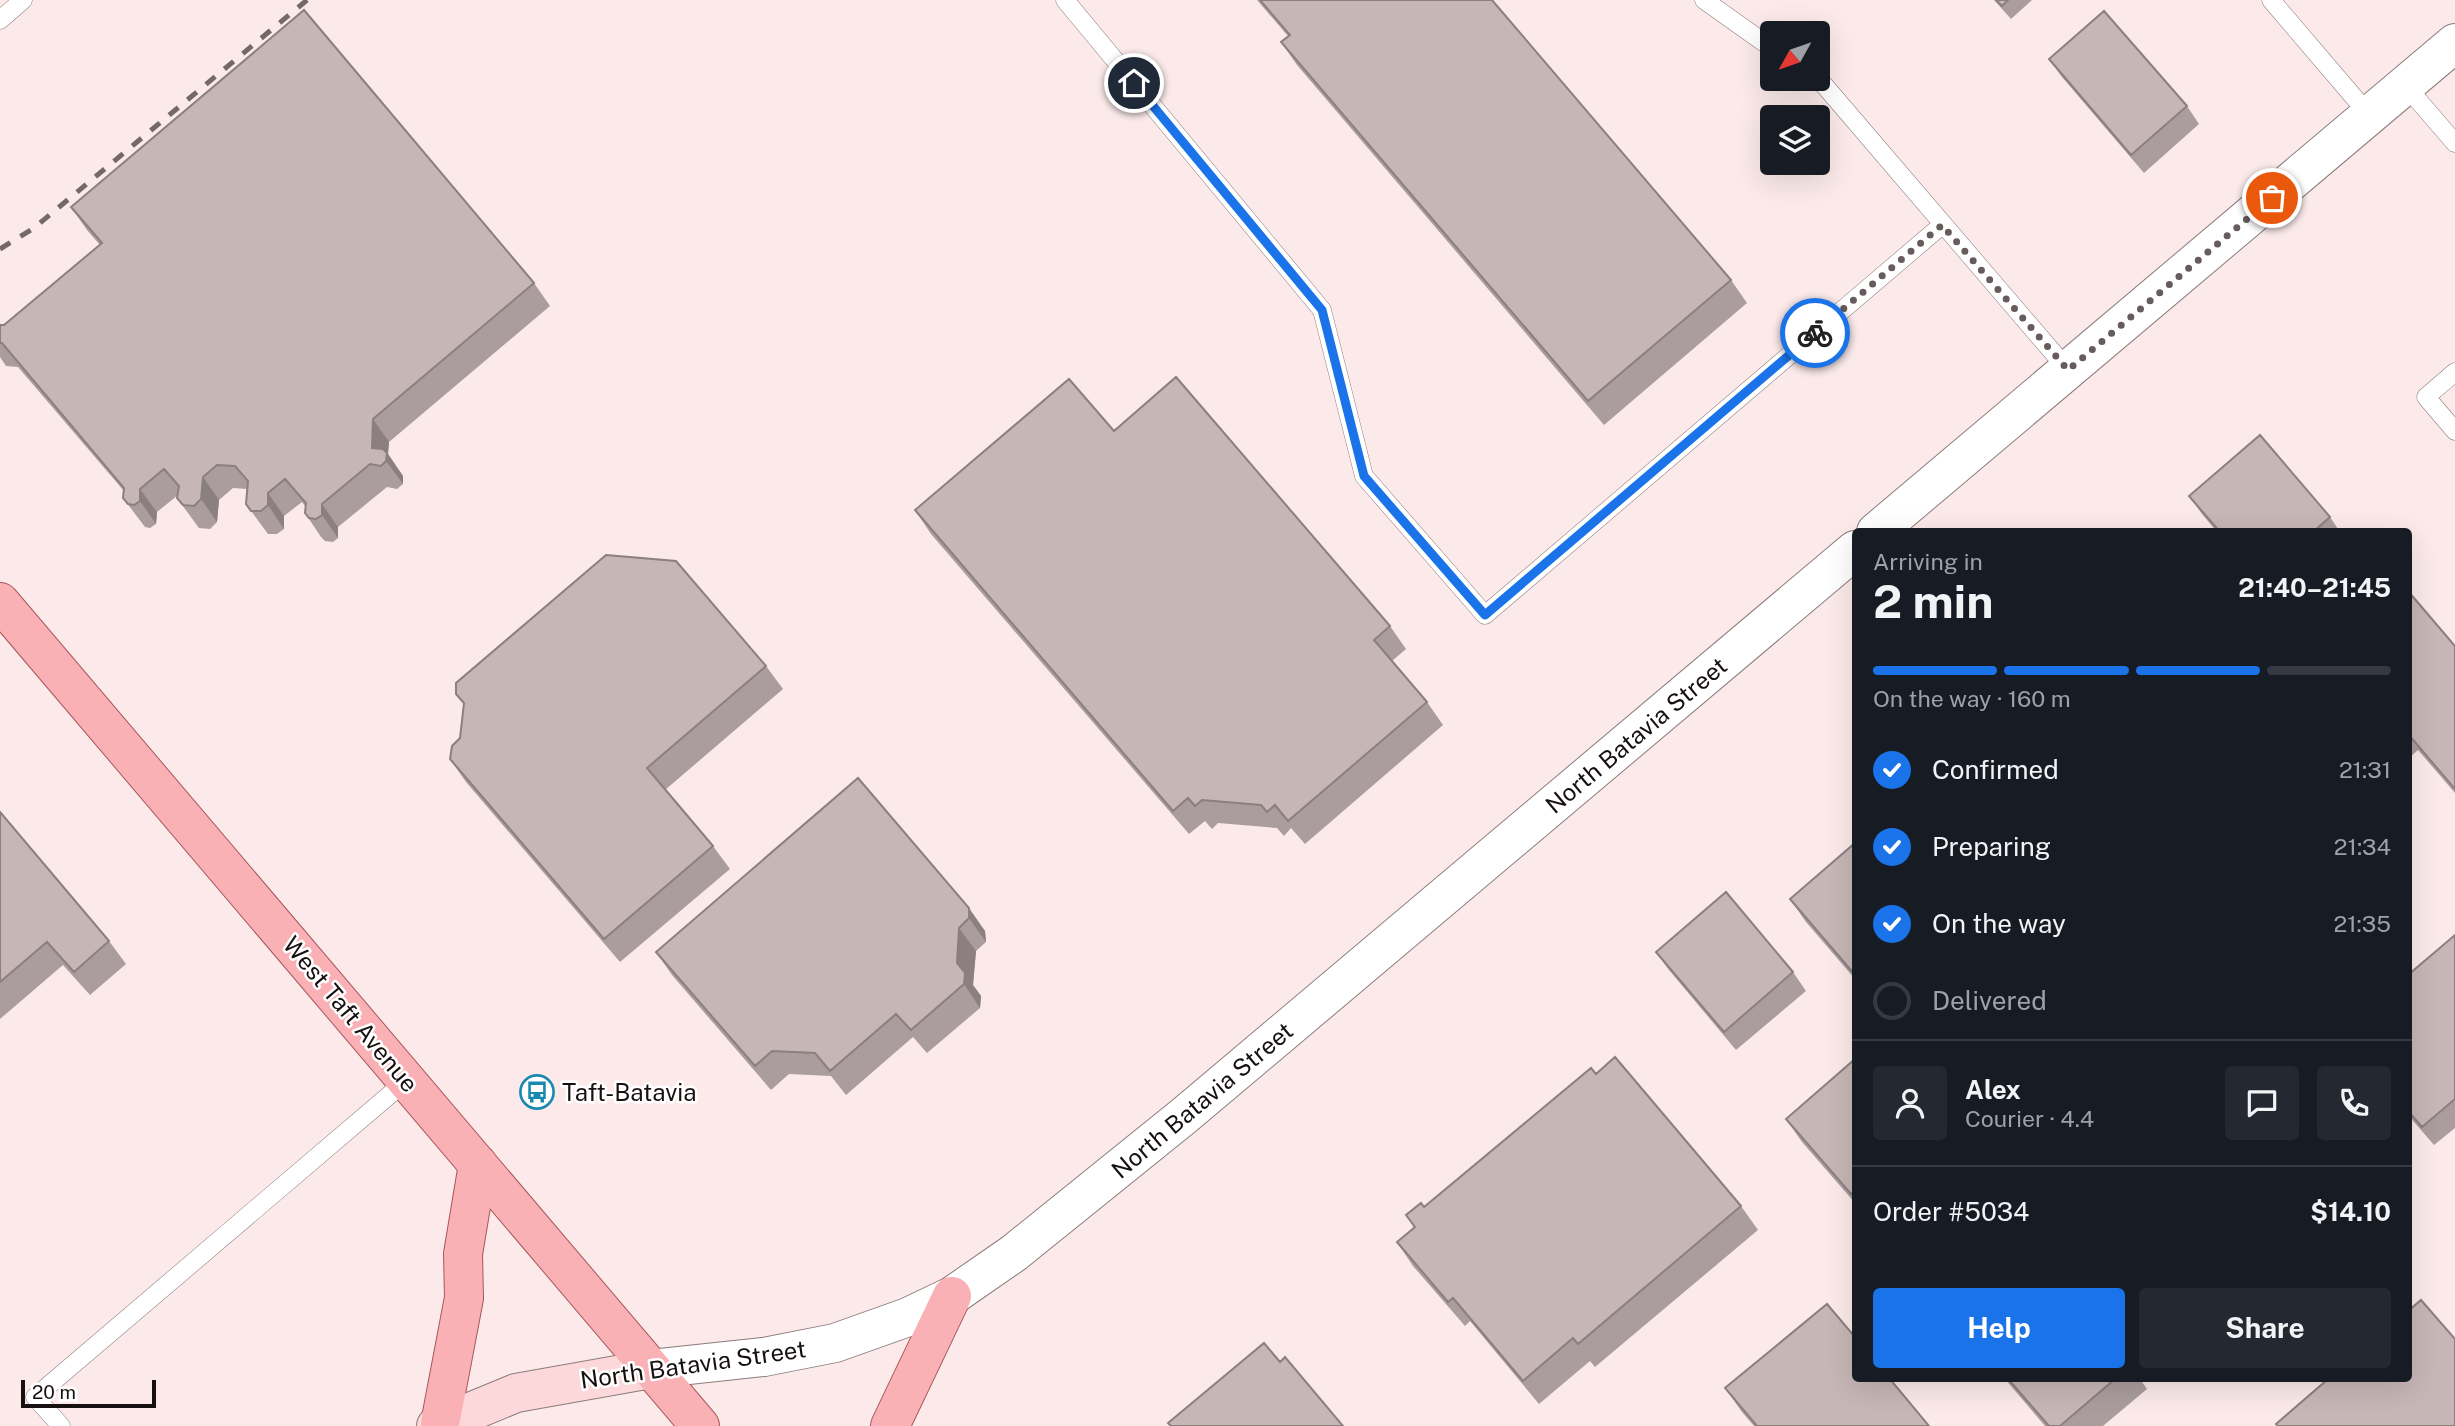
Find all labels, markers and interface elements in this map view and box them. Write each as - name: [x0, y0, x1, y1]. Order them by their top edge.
- north arrow: [1760, 21, 1830, 91]
- map controls: [1760, 21, 1830, 175]
- pin: [1104, 53, 1164, 113]
- icon: home: [1115, 64, 1153, 102]
- button: layers: [1760, 105, 1830, 175]
- pin: [2242, 168, 2302, 228]
- icon: bag: [2253, 179, 2291, 217]
- courier: [1780, 298, 1850, 368]
- icon: bike: [1796, 314, 1834, 352]
- text: Arriving in: [1873, 548, 1983, 575]
- text: 21:40–21:45: [2238, 572, 2391, 603]
- text: 2 min: [1873, 574, 1993, 628]
- street label: North Batavia Street: [1540, 651, 1732, 819]
- text: On the way · 160 m: [1873, 685, 2071, 712]
- icon: check: [1873, 751, 1911, 789]
- text: Confirmed: [1932, 754, 2059, 785]
- text: 21:31: [2339, 756, 2391, 783]
- icon: check: [1873, 828, 1911, 866]
- text: Preparing: [1932, 831, 2051, 862]
- text: 21:34: [2334, 833, 2391, 860]
- icon: check: [1873, 905, 1911, 943]
- text: On the way: [1932, 908, 2066, 939]
- text: 21:35: [2334, 910, 2391, 937]
- street label: West Taft Avenue: [278, 931, 424, 1097]
- text: Delivered: [1932, 985, 2047, 1016]
- street label: North Batavia Street: [1106, 1016, 1298, 1184]
- button: person: [1873, 1066, 1947, 1140]
- button: chat: [2225, 1066, 2299, 1140]
- button: phone: [2317, 1066, 2391, 1140]
- bus stop icon: Taft-Batavia: [518, 1073, 556, 1111]
- text: Alex: [1965, 1074, 2021, 1105]
- place label: Taft-Batavia: [562, 1078, 697, 1106]
- text: Courier · 4.4: [1965, 1105, 2094, 1132]
- text: Order #5034: [1873, 1196, 2029, 1227]
- text: $14.10: [2310, 1196, 2391, 1227]
- button: Help: [1873, 1288, 2125, 1368]
- button: Share: [2139, 1288, 2391, 1368]
- street label: North Batavia Street: [578, 1334, 808, 1394]
- scale bar: [21, 1377, 156, 1409]
- text: 20 m: [32, 1381, 76, 1403]

